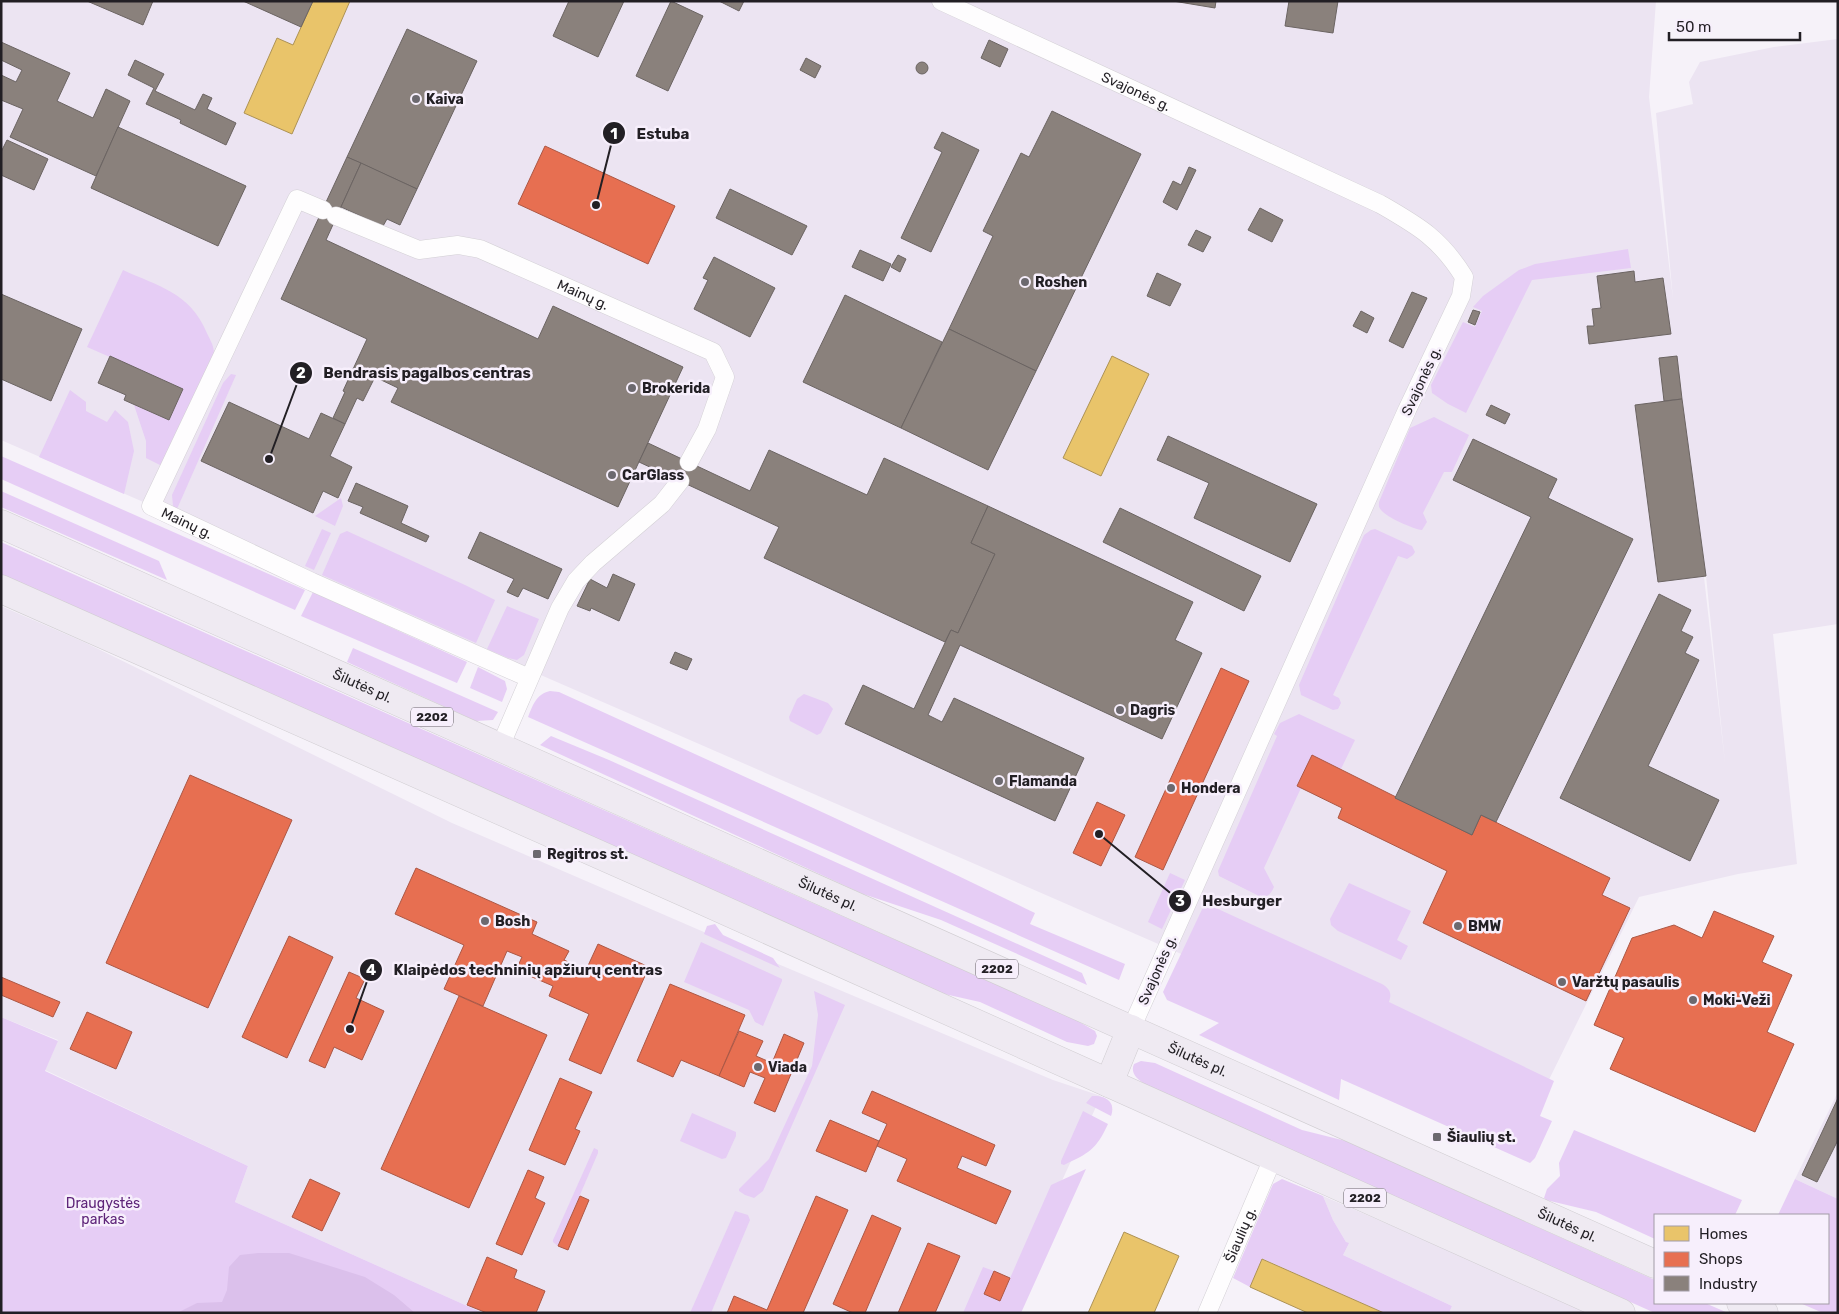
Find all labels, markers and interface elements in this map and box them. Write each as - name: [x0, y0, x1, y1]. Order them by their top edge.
- scale bar: [1669, 10, 1800, 42]
- text: 50 m: [1676, 18, 1711, 36]
- street label: Svajonės g.: [1099, 68, 1173, 115]
- place label: Kaiva: [426, 91, 464, 108]
- marker: Kaiva: [410, 93, 422, 105]
- callout: Estuba: [602, 118, 700, 148]
- text: 1: [610, 125, 618, 143]
- text: Estuba: [637, 125, 690, 143]
- place label: Roshen: [1035, 274, 1087, 291]
- street label: Mainų g.: [554, 276, 611, 314]
- marker: Roshen: [1019, 276, 1031, 288]
- street label: Svajonės g.: [1398, 344, 1445, 419]
- callout: Bendrasis pagalbos centras: [288, 358, 541, 388]
- text: 2: [296, 364, 306, 382]
- text: Bendrasis pagalbos centras: [323, 364, 531, 382]
- place label: Brokerida: [642, 380, 710, 397]
- marker: Brokerida: [626, 382, 638, 394]
- place label: CarGlass: [622, 467, 685, 484]
- marker: CarGlass: [606, 469, 618, 481]
- street label: Mainų g.: [159, 504, 215, 543]
- street label: Šilutės pl.: [330, 665, 395, 707]
- place label: Dagris: [1130, 702, 1176, 719]
- marker: Dagris: [1114, 704, 1126, 716]
- road number: 2202: [411, 708, 453, 726]
- place label: Flamanda: [1009, 773, 1077, 790]
- marker: Flamanda: [993, 775, 1005, 787]
- place label: Hondera: [1181, 780, 1241, 797]
- marker: Hondera: [1165, 782, 1177, 794]
- place label: Regitros st.: [547, 846, 628, 863]
- marker: Regitros st.: [531, 848, 543, 860]
- street label: Šilutės pl.: [796, 873, 860, 915]
- callout: Hesburger: [1167, 886, 1291, 916]
- text: 3: [1175, 892, 1185, 910]
- text: Hesburger: [1202, 892, 1282, 910]
- place label: Bosh: [495, 913, 530, 930]
- marker: Bosh: [479, 915, 491, 927]
- place label: BMW: [1468, 918, 1501, 935]
- marker: BMW: [1452, 920, 1464, 932]
- street label: Svajonės g.: [1135, 933, 1180, 1008]
- callout: Klaipėdos techninių apžiurų centras: [358, 955, 673, 985]
- road number: 2202: [976, 960, 1018, 979]
- text: 4: [366, 961, 376, 979]
- text: Klaipėdos techninių apžiurų centras: [393, 961, 663, 979]
- place label: Varžtų pasaulis: [1572, 974, 1680, 991]
- marker: Varžtų pasaulis: [1556, 976, 1568, 988]
- place label: Moki-Veži: [1703, 992, 1771, 1009]
- marker: Moki-Veži: [1687, 994, 1699, 1006]
- street label: Šilutės pl.: [1165, 1038, 1230, 1081]
- place label: Viada: [768, 1059, 807, 1076]
- marker: Viada: [752, 1061, 764, 1073]
- place label: Šiaulių st.: [1447, 1128, 1516, 1146]
- marker: Šiaulių st.: [1431, 1131, 1443, 1143]
- road number: 2202: [1344, 1188, 1386, 1208]
- park label: Draugystės parkas: [66, 1195, 140, 1228]
- street label: Šilutės pl.: [1535, 1204, 1599, 1246]
- street label: Šiaulių g.: [1220, 1205, 1260, 1265]
- legend: [1654, 1214, 1829, 1304]
- text: Homes: [1699, 1225, 1748, 1243]
- text: Shops: [1699, 1250, 1743, 1268]
- text: Industry: [1699, 1275, 1758, 1293]

